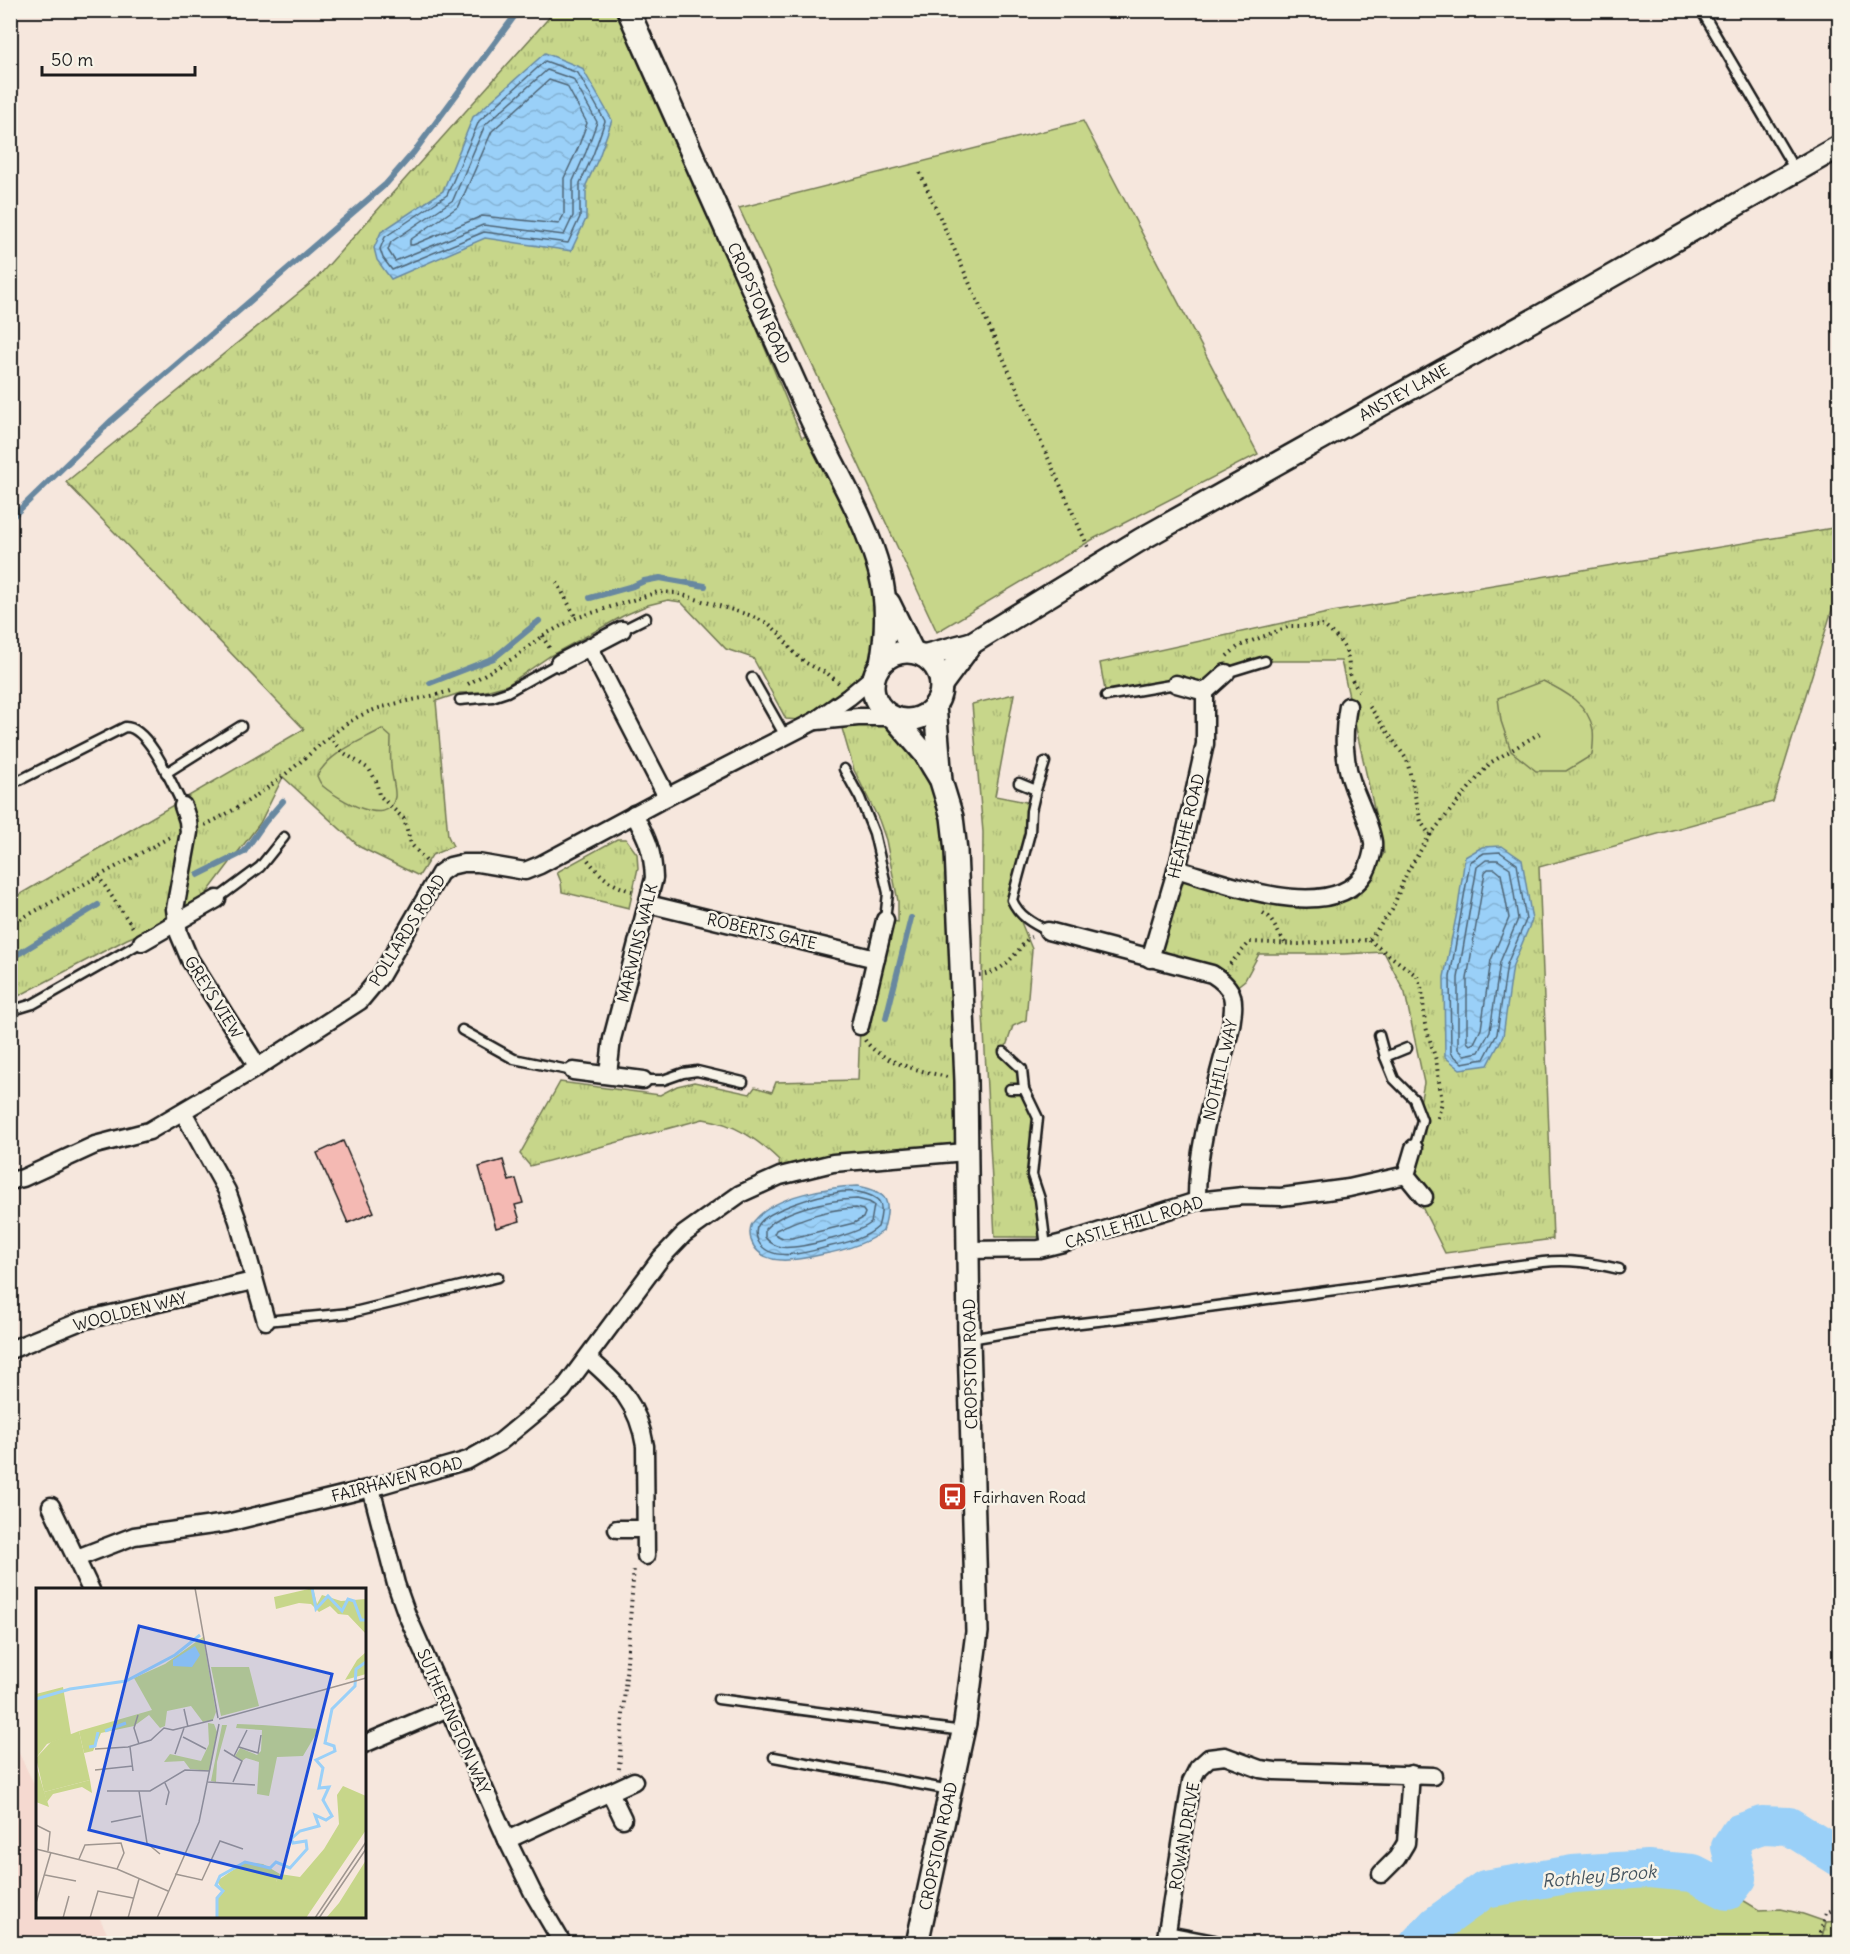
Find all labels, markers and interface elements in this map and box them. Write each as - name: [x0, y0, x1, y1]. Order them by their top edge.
- scale bar: [42, 39, 195, 77]
- text: 50 m: [51, 48, 93, 71]
- street label: CROPSTON ROAD: [723, 239, 795, 367]
- street label: ANSTEY LANE: [1355, 359, 1453, 425]
- street label: HEATHE ROAD: [1163, 771, 1209, 881]
- street label: POLLARDS ROAD: [365, 870, 449, 990]
- street label: MARWINS WALK: [613, 881, 661, 1004]
- street label: ROBERTS GATE: [705, 909, 819, 953]
- street label: GREYS VIEW: [181, 952, 248, 1042]
- street label: NOTHILL WAY: [1199, 1017, 1241, 1123]
- street label: CASTLE HILL ROAD: [1062, 1191, 1206, 1253]
- street label: WOOLDEN WAY: [71, 1287, 189, 1335]
- street label: CROPSTON ROAD: [959, 1298, 981, 1430]
- street label: FAIRHAVEN ROAD: [329, 1452, 465, 1506]
- bus stop icon: Fairhaven Road: [936, 1481, 968, 1513]
- place label: Fairhaven Road: [973, 1487, 1086, 1507]
- inset map: [36, 1588, 366, 1918]
- street label: SUTHERINGTON WAY: [413, 1645, 495, 1797]
- street label: CROPSTON ROAD: [915, 1780, 961, 1912]
- street label: ROWAN DRIVE: [1165, 1780, 1203, 1892]
- water label: Rothley Brook: [1541, 1859, 1659, 1892]

